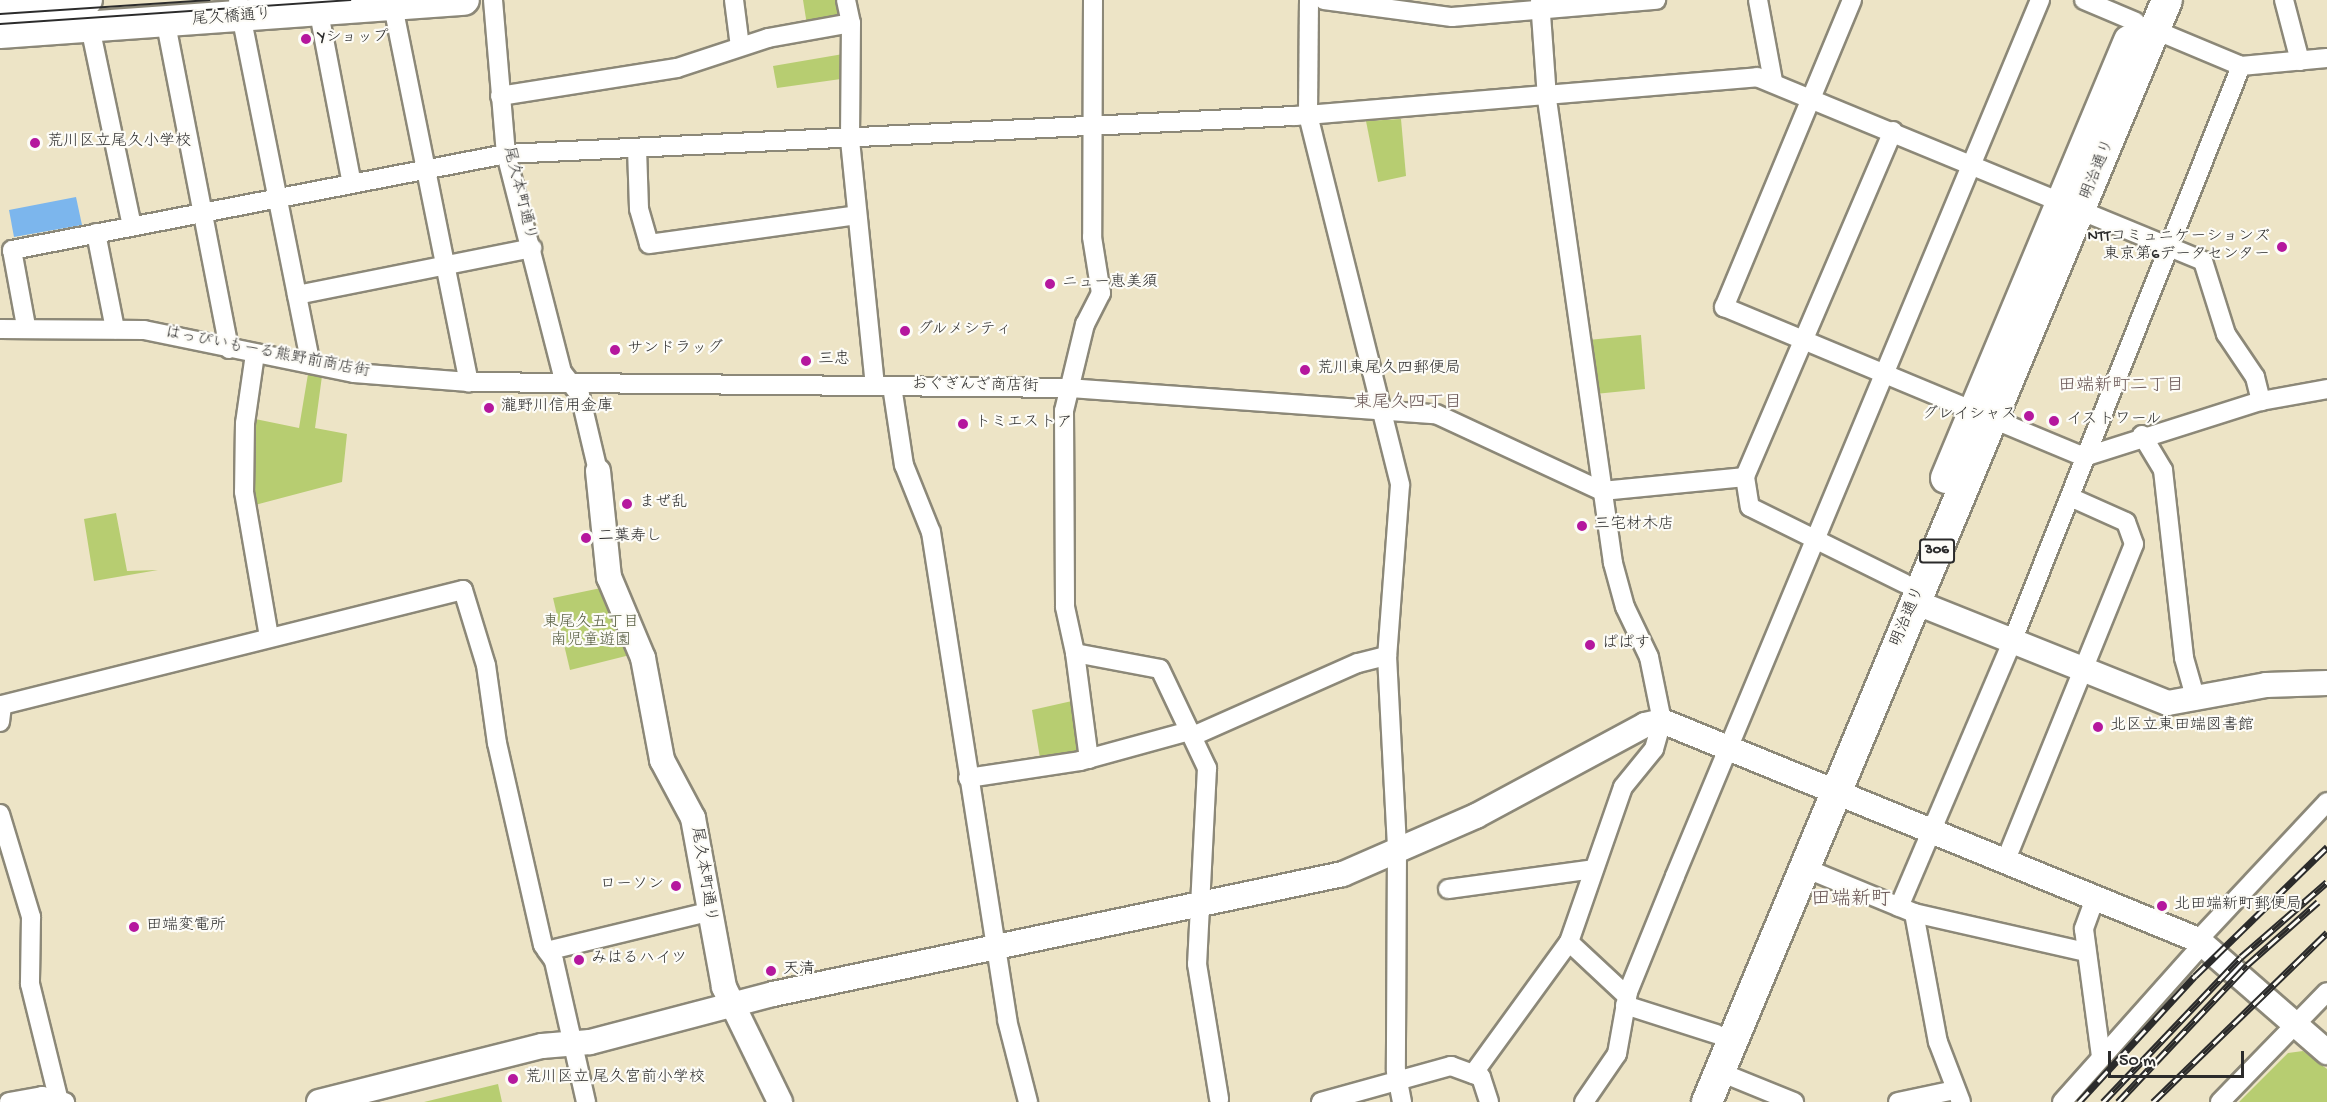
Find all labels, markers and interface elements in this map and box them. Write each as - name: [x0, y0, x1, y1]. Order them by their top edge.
- street label: 尾久橋通り: [191, 7, 273, 31]
- place label: Yショップ: [318, 29, 389, 49]
- marker: Yショップ: [299, 32, 313, 46]
- place label: 荒川区立尾久小学校: [47, 133, 191, 153]
- marker: 荒川区立尾久小学校: [28, 136, 42, 150]
- street label: 明治通り: [2078, 137, 2120, 203]
- street label: 尾久本町通り: [497, 145, 539, 243]
- place label: NTTコミュニケーションズ 東京第6データセンター: [2087, 228, 2270, 266]
- marker: NTTコミュニケーションズ 東京第6データセンター: [2275, 240, 2289, 254]
- place label: ニュー恵美須: [1062, 274, 1158, 294]
- marker: ニュー恵美須: [1043, 277, 1057, 291]
- place label: グルメシティ: [917, 321, 1013, 341]
- marker: グルメシティ: [898, 324, 912, 338]
- street label: はっぴいもーる熊野前商店街: [163, 325, 371, 383]
- place label: サンドラッグ: [627, 340, 723, 360]
- marker: サンドラッグ: [608, 343, 622, 357]
- place label: 三忠: [818, 351, 850, 371]
- marker: 三忠: [799, 354, 813, 368]
- place label: 荒川東尾久四郵便局: [1317, 360, 1461, 380]
- marker: 荒川東尾久四郵便局: [1298, 363, 1312, 377]
- street label: おぐぎんざ商店街: [911, 376, 1039, 398]
- district label: 田端新町二丁目: [2058, 376, 2184, 398]
- district label: 東尾久四丁目: [1354, 393, 1462, 415]
- place label: 瀧野川信用金庫: [501, 398, 613, 418]
- marker: 瀧野川信用金庫: [482, 401, 496, 415]
- place label: グレイシャス: [1921, 406, 2017, 426]
- marker: グレイシャス: [2022, 409, 2036, 423]
- place label: イストワール: [2066, 411, 2162, 431]
- place label: トミエストア: [975, 414, 1071, 434]
- marker: イストワール: [2047, 414, 2061, 428]
- marker: トミエストア: [956, 417, 970, 431]
- place label: まぜ乱: [639, 494, 687, 514]
- marker: まぜ乱: [620, 497, 634, 511]
- place label: 三宅材木店: [1594, 516, 1674, 536]
- marker: 三宅材木店: [1575, 519, 1589, 533]
- place label: 二葉寿し: [598, 528, 662, 548]
- marker: 二葉寿し: [579, 531, 593, 545]
- road number: 306: [1919, 539, 1955, 563]
- street label: 明治通り: [1888, 584, 1930, 650]
- park label: 東尾久五丁目 南児童遊園: [543, 614, 639, 652]
- place label: ぱぱす: [1602, 635, 1650, 655]
- marker: ぱぱす: [1583, 638, 1597, 652]
- place label: 北区立東田端図書館: [2110, 717, 2254, 737]
- marker: 北区立東田端図書館: [2091, 720, 2105, 734]
- street label: 尾久本町通り: [685, 826, 719, 924]
- place label: ローソン: [600, 876, 664, 896]
- marker: ローソン: [669, 879, 683, 893]
- district label: 田端新町: [1811, 888, 1891, 912]
- place label: 北田端新町郵便局: [2174, 896, 2302, 916]
- marker: 北田端新町郵便局: [2155, 899, 2169, 913]
- place label: 田端変電所: [146, 917, 226, 937]
- marker: 田端変電所: [127, 920, 141, 934]
- place label: みはるハイツ: [591, 950, 687, 970]
- marker: みはるハイツ: [572, 953, 586, 967]
- place label: 天清: [783, 961, 815, 981]
- marker: 天清: [764, 964, 778, 978]
- scale bar: [2111, 1039, 2248, 1077]
- text: 50 m: [2119, 1051, 2156, 1072]
- place label: 荒川区立 尾久宮前小学校: [525, 1069, 705, 1089]
- marker: 荒川区立 尾久宮前小学校: [506, 1072, 520, 1086]

